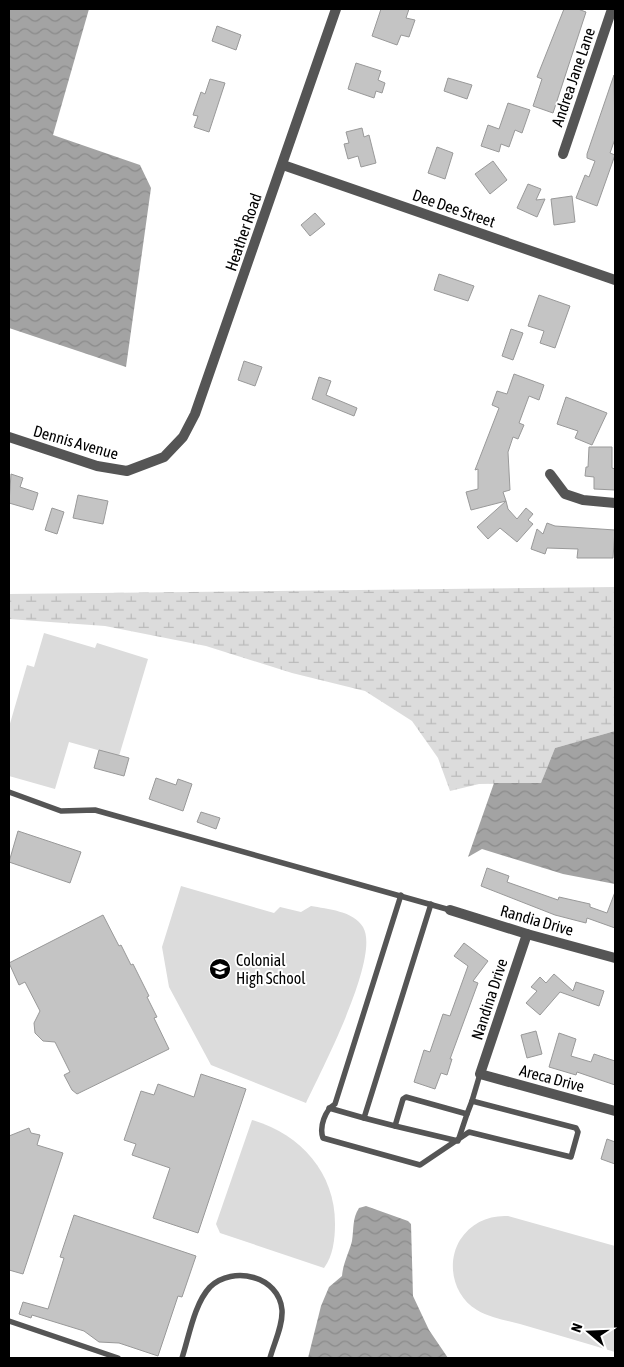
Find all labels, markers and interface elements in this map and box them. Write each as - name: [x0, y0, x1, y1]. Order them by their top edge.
- street label: Andrea Jane Lane: [548, 25, 598, 129]
- street label: Dee Dee Street: [410, 185, 498, 231]
- street label: Heather Road: [221, 191, 265, 273]
- street label: Dennis Avenue: [31, 421, 121, 463]
- street label: Randia Drive: [498, 901, 576, 939]
- place label: Colonial High School: [236, 951, 306, 988]
- street label: Nandina Drive: [467, 956, 511, 1042]
- school or university icon: Colonial High School: [208, 957, 232, 981]
- street label: Areca Drive: [518, 1061, 586, 1095]
- north arrow: [564, 1307, 614, 1357]
- text: N: [568, 1321, 586, 1334]

